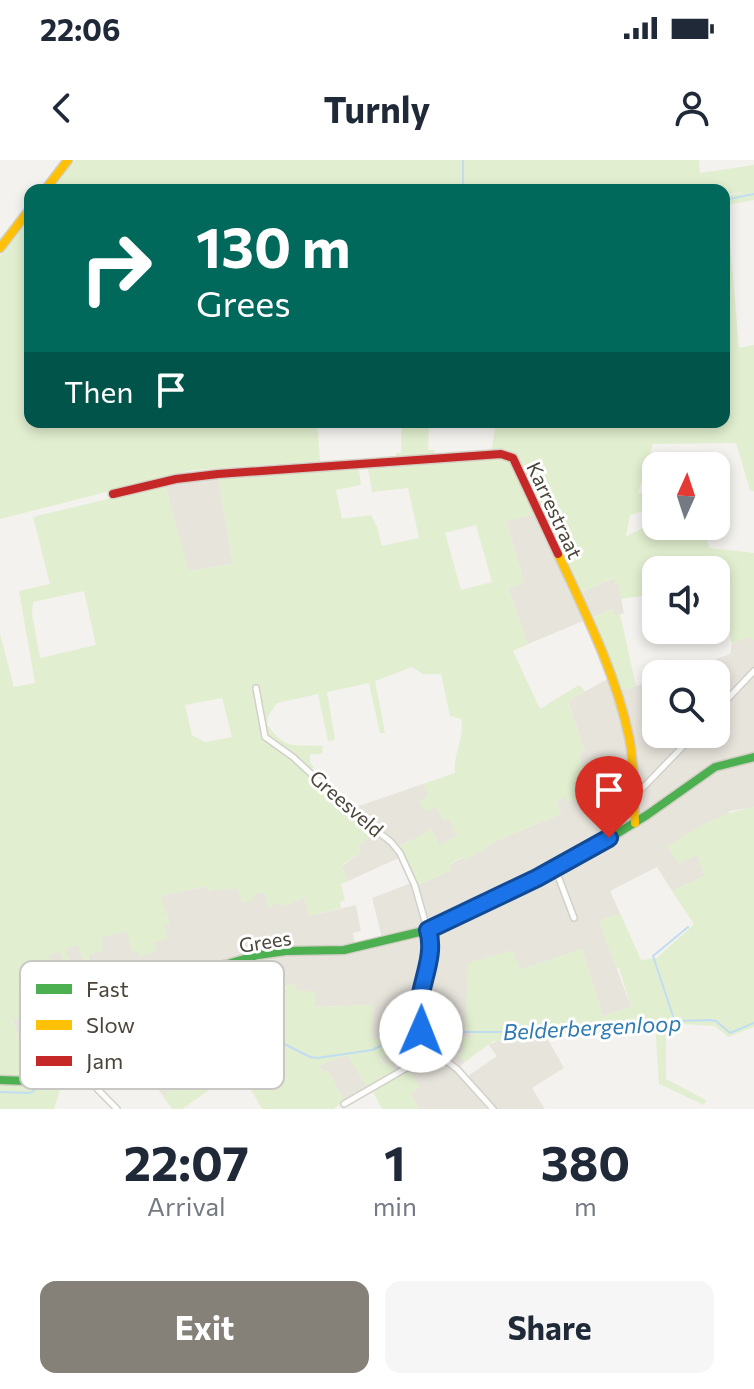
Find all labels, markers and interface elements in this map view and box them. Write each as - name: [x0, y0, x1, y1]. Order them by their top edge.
- text: 22:06: [40, 10, 121, 47]
- icon: back: [40, 86, 84, 130]
- text: Turnly: [324, 86, 430, 130]
- icon: person: [670, 86, 714, 130]
- text: 130 m: [196, 211, 351, 280]
- icon: right: [64, 216, 168, 320]
- text: Grees: [196, 280, 291, 324]
- icon: arrive: [149, 368, 193, 412]
- text: Then: [64, 372, 133, 409]
- north arrow: [642, 452, 730, 540]
- map controls: [642, 452, 730, 748]
- street label: Karrestraat: [522, 458, 588, 562]
- button: sound: [642, 556, 730, 644]
- button: search: [642, 660, 730, 748]
- pin: [575, 756, 643, 838]
- street label: Greesveld: [305, 765, 389, 841]
- icon: arrive: [587, 768, 631, 812]
- street label: Grees: [237, 925, 293, 957]
- legend: [20, 961, 284, 1089]
- text: Fast: [86, 975, 129, 1002]
- position arrow: [379, 989, 463, 1073]
- water label: Belderbergenloop: [502, 1009, 682, 1045]
- text: Slow: [86, 1011, 135, 1038]
- text: Jam: [86, 1047, 123, 1074]
- text: 22:07: [124, 1132, 249, 1191]
- text: 1: [384, 1132, 406, 1191]
- text: 380: [541, 1132, 630, 1191]
- text: Arrival: [147, 1190, 226, 1221]
- text: min: [373, 1190, 417, 1221]
- text: m: [574, 1190, 597, 1221]
- button: Exit: [40, 1281, 369, 1373]
- button: Share: [385, 1281, 714, 1373]

